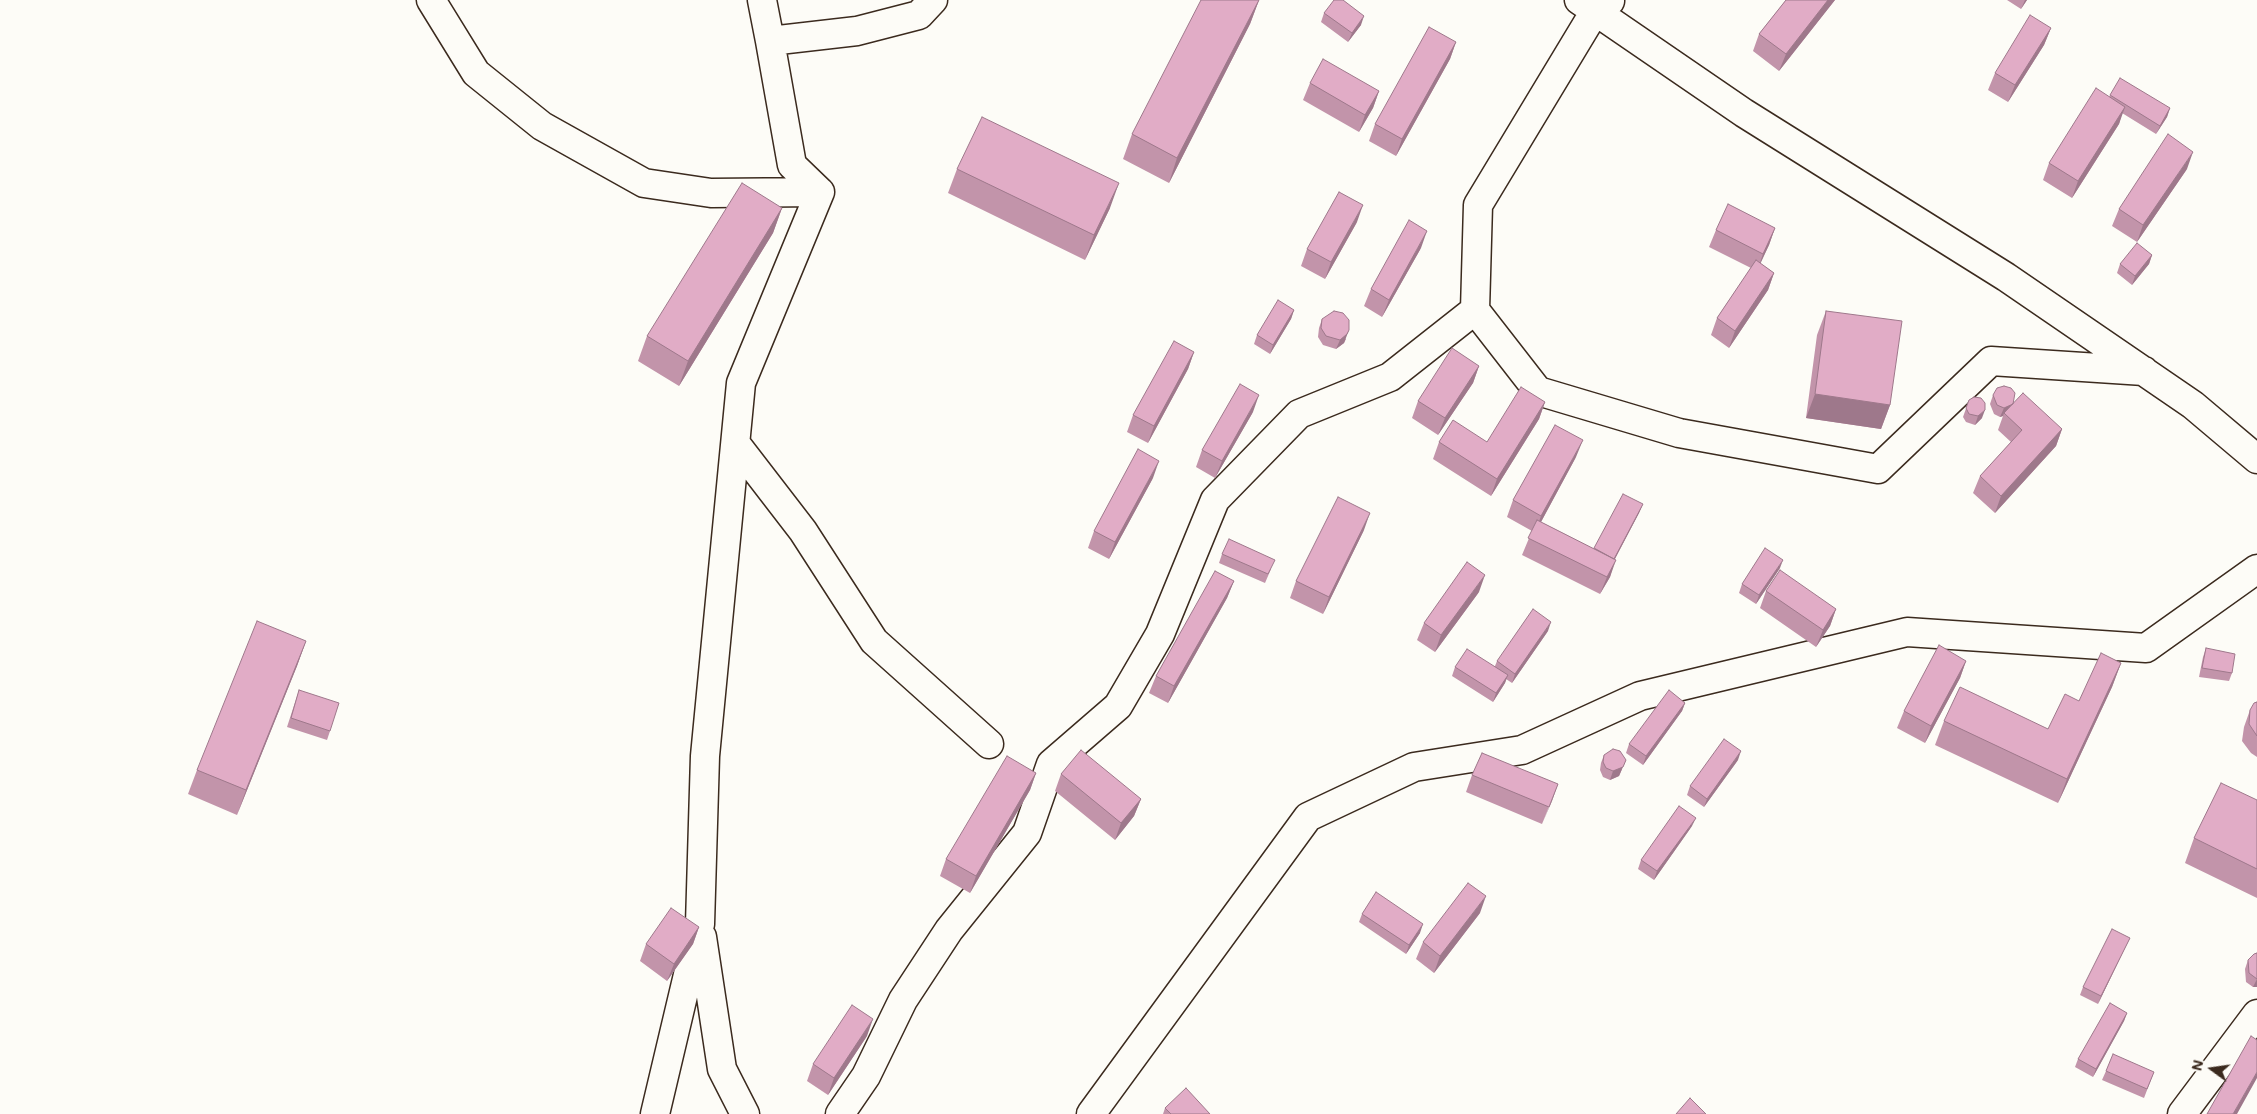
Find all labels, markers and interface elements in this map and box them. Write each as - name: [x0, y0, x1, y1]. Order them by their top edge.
- north arrow: [2187, 1044, 2237, 1094]
- text: N: [2186, 1058, 2207, 1073]

